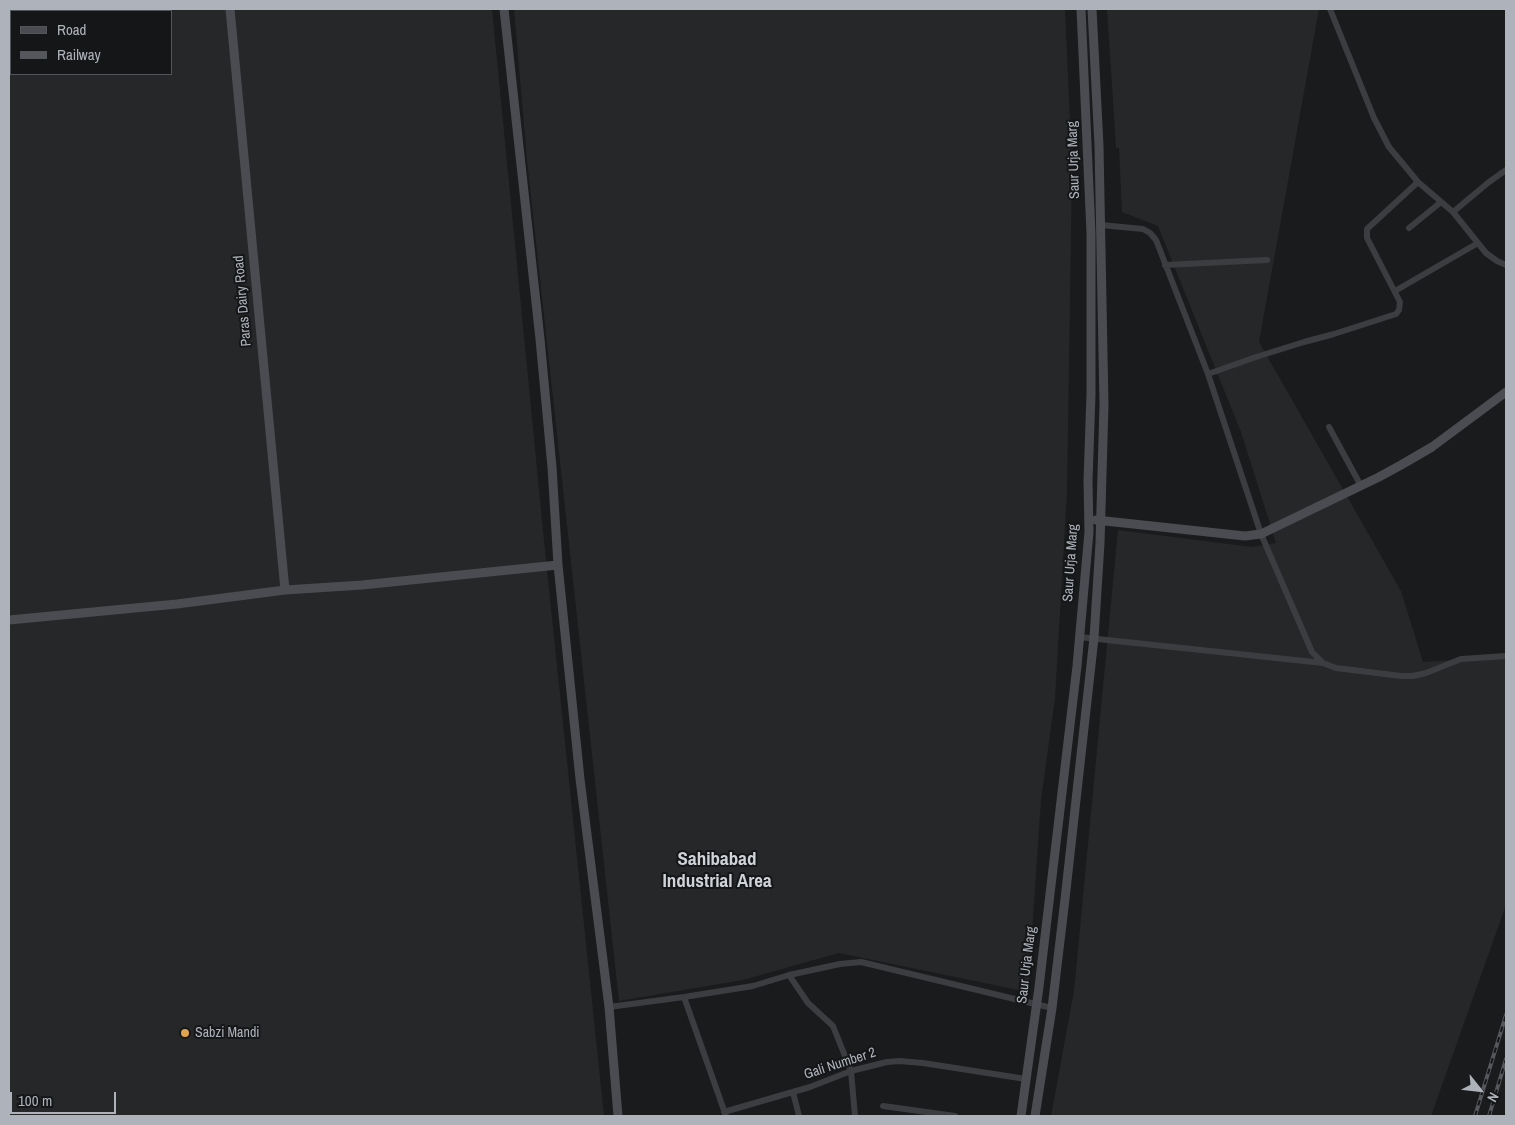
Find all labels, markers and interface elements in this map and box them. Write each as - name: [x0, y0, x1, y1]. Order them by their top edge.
- legend: [10, 10, 172, 75]
- text: Road: [57, 19, 86, 40]
- text: Railway: [57, 44, 101, 65]
- street label: Saur Urja Marg: [1064, 121, 1084, 199]
- street label: Paras Dairy Road: [231, 255, 255, 347]
- street label: Saur Urja Marg: [1060, 524, 1082, 602]
- district label: Sahibabad Industrial Area: [662, 849, 772, 893]
- street label: Saur Urja Marg: [1014, 925, 1040, 1005]
- place label: Sabzi Mandi: [195, 1025, 259, 1041]
- marker: Sabzi Mandi: [179, 1027, 191, 1039]
- street label: Gali Number 2: [802, 1044, 878, 1084]
- north arrow: [1455, 1065, 1505, 1115]
- scale bar: [12, 1082, 119, 1114]
- text: N: [1483, 1089, 1503, 1105]
- text: 100 m: [18, 1090, 52, 1111]

